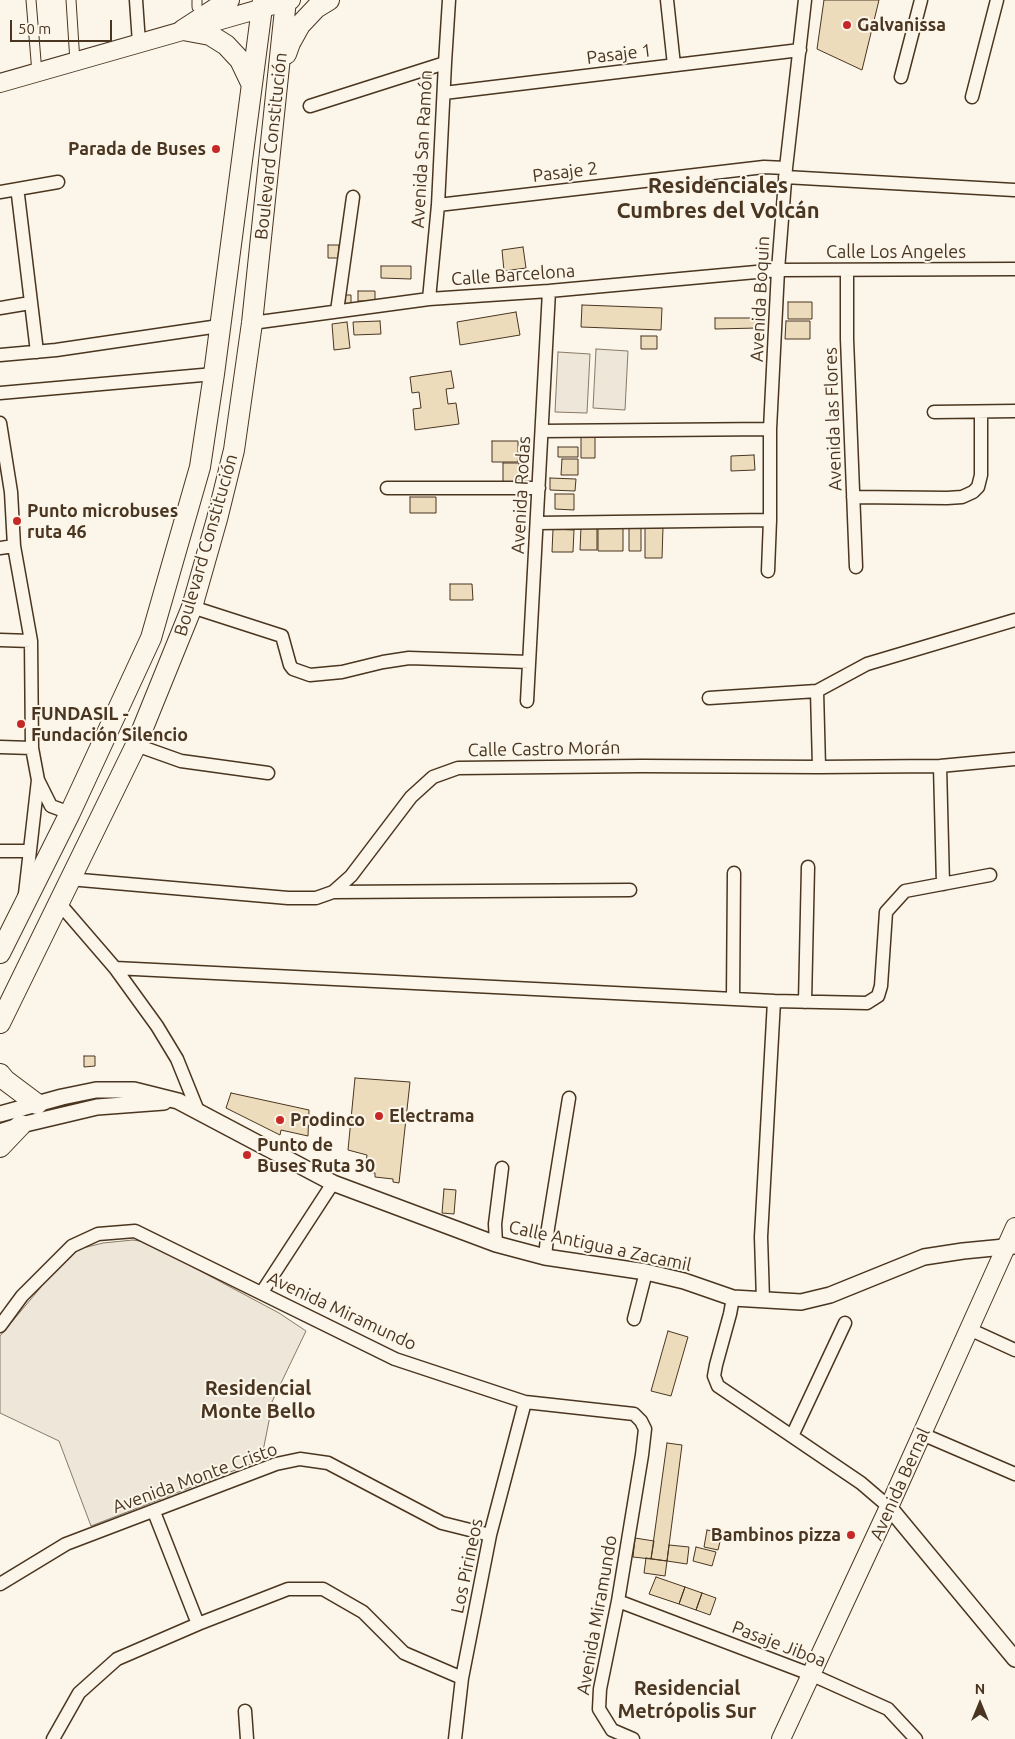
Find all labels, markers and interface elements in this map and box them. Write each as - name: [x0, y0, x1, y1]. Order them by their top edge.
- scale bar: [12, 10, 115, 42]
- place label: Galvanissa: [857, 14, 946, 36]
- marker: Galvanissa: [841, 19, 853, 31]
- text: 50 m: [18, 20, 51, 37]
- street label: Pasaje 1: [585, 39, 653, 69]
- street label: Boulevard Constitución: [250, 51, 292, 241]
- street label: Avenida San Ramón: [407, 69, 437, 229]
- place label: Parada de Buses: [68, 138, 206, 160]
- marker: Parada de Buses: [210, 143, 222, 155]
- street label: Pasaje 2: [531, 157, 599, 187]
- district label: Residenciales Cumbres del Volcán: [616, 173, 820, 225]
- street label: Avenida Boquin: [746, 235, 774, 363]
- street label: Calle Los Angeles: [826, 241, 966, 263]
- street label: Calle Barcelona: [450, 260, 576, 290]
- street label: Avenida las Flores: [820, 347, 846, 491]
- street label: Avenida Rodas: [507, 436, 535, 554]
- street label: Boulevard Constitución: [170, 451, 242, 639]
- place label: Punto microbuses ruta 46: [27, 500, 178, 542]
- marker: Punto microbuses ruta 46: [11, 515, 23, 527]
- place label: FUNDASIL - Fundación Silencio: [31, 703, 188, 746]
- marker: FUNDASIL - Fundación Silencio: [15, 718, 27, 730]
- street label: Calle Castro Morán: [467, 737, 621, 761]
- place label: Electrama: [389, 1105, 474, 1127]
- place label: Prodinco: [290, 1109, 365, 1131]
- marker: Electrama: [373, 1110, 385, 1122]
- marker: Prodinco: [274, 1114, 286, 1126]
- place label: Punto de Buses Ruta 30: [257, 1134, 375, 1176]
- marker: Punto de Buses Ruta 30: [241, 1149, 253, 1161]
- street label: Calle Antigua a Zacamil: [507, 1216, 693, 1276]
- street label: Avenida Miramundo: [264, 1267, 420, 1355]
- district label: Residencial Monte Bello: [200, 1376, 316, 1423]
- street label: Avenida Bernal: [865, 1424, 935, 1544]
- street label: Avenida Monte Cristo: [110, 1438, 280, 1518]
- street label: Los Pirineos: [446, 1517, 488, 1615]
- place label: Bambinos pizza: [711, 1524, 841, 1546]
- marker: Bambinos pizza: [845, 1529, 857, 1541]
- street label: Avenida Miramundo: [572, 1533, 622, 1697]
- street label: Pasaje Jiboa: [729, 1616, 829, 1672]
- district label: Residencial Metrópolis Sur: [617, 1676, 757, 1723]
- north arrow: [955, 1679, 1005, 1729]
- text: N: [975, 1681, 985, 1697]

